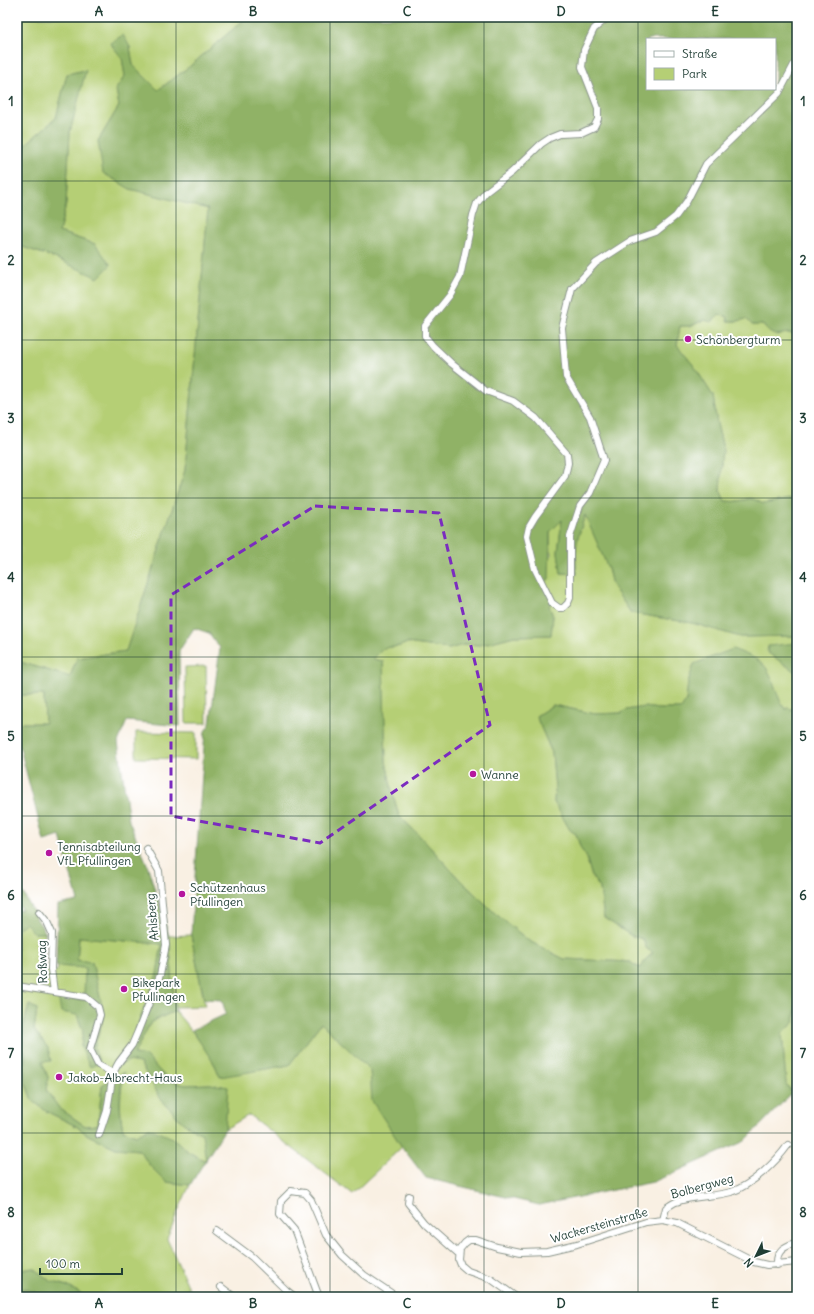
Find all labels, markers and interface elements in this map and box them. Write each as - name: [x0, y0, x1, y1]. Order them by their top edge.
- text: A: [95, 3, 104, 20]
- text: B: [249, 3, 258, 20]
- text: C: [403, 3, 412, 20]
- text: D: [556, 3, 566, 20]
- text: E: [711, 3, 719, 20]
- legend: [646, 38, 776, 90]
- text: Straße: [682, 46, 717, 61]
- text: Park: [682, 66, 707, 81]
- text: 1: [8, 93, 14, 110]
- text: 1: [800, 93, 806, 110]
- text: 2: [7, 252, 15, 269]
- text: 2: [799, 252, 807, 269]
- place label: Schönbergturm: [696, 332, 781, 347]
- marker: Schönbergturm: [683, 334, 693, 344]
- text: 3: [7, 410, 15, 427]
- text: 3: [799, 410, 807, 427]
- text: 4: [7, 569, 15, 586]
- text: 4: [799, 569, 807, 586]
- text: 5: [7, 728, 15, 745]
- text: 5: [799, 728, 807, 745]
- place label: Wanne: [481, 767, 519, 782]
- marker: Wanne: [468, 769, 478, 779]
- place label: Tennisabteilung VfL Pfullingen: [57, 839, 141, 868]
- marker: Tennisabteilung VfL Pfullingen: [44, 848, 54, 858]
- place label: Schützenhaus Pfullingen: [190, 880, 266, 909]
- text: 6: [7, 887, 15, 904]
- text: 6: [799, 887, 807, 904]
- marker: Schützenhaus Pfullingen: [177, 889, 187, 899]
- street label: Ahlsberg: [142, 893, 162, 941]
- street label: Roßwag: [34, 940, 50, 984]
- place label: Bikepark Pfullingen: [132, 975, 185, 1004]
- marker: Bikepark Pfullingen: [119, 984, 129, 994]
- text: 7: [8, 1045, 15, 1062]
- text: 7: [800, 1045, 807, 1062]
- place label: Jakob-Albrecht-Haus: [67, 1070, 182, 1085]
- marker: Jakob-Albrecht-Haus: [54, 1072, 64, 1082]
- street label: Bolbergweg: [669, 1170, 735, 1202]
- text: 8: [7, 1204, 15, 1221]
- street label: Wackersteinstraße: [549, 1204, 649, 1246]
- text: 8: [799, 1204, 807, 1221]
- north arrow: [736, 1236, 776, 1276]
- scale bar: [40, 1250, 122, 1276]
- text: N: [741, 1255, 756, 1270]
- text: 100 m: [46, 1256, 80, 1271]
- text: A: [95, 1295, 104, 1312]
- text: B: [249, 1295, 258, 1312]
- text: C: [403, 1295, 412, 1312]
- text: D: [556, 1295, 566, 1312]
- text: E: [711, 1295, 719, 1312]

